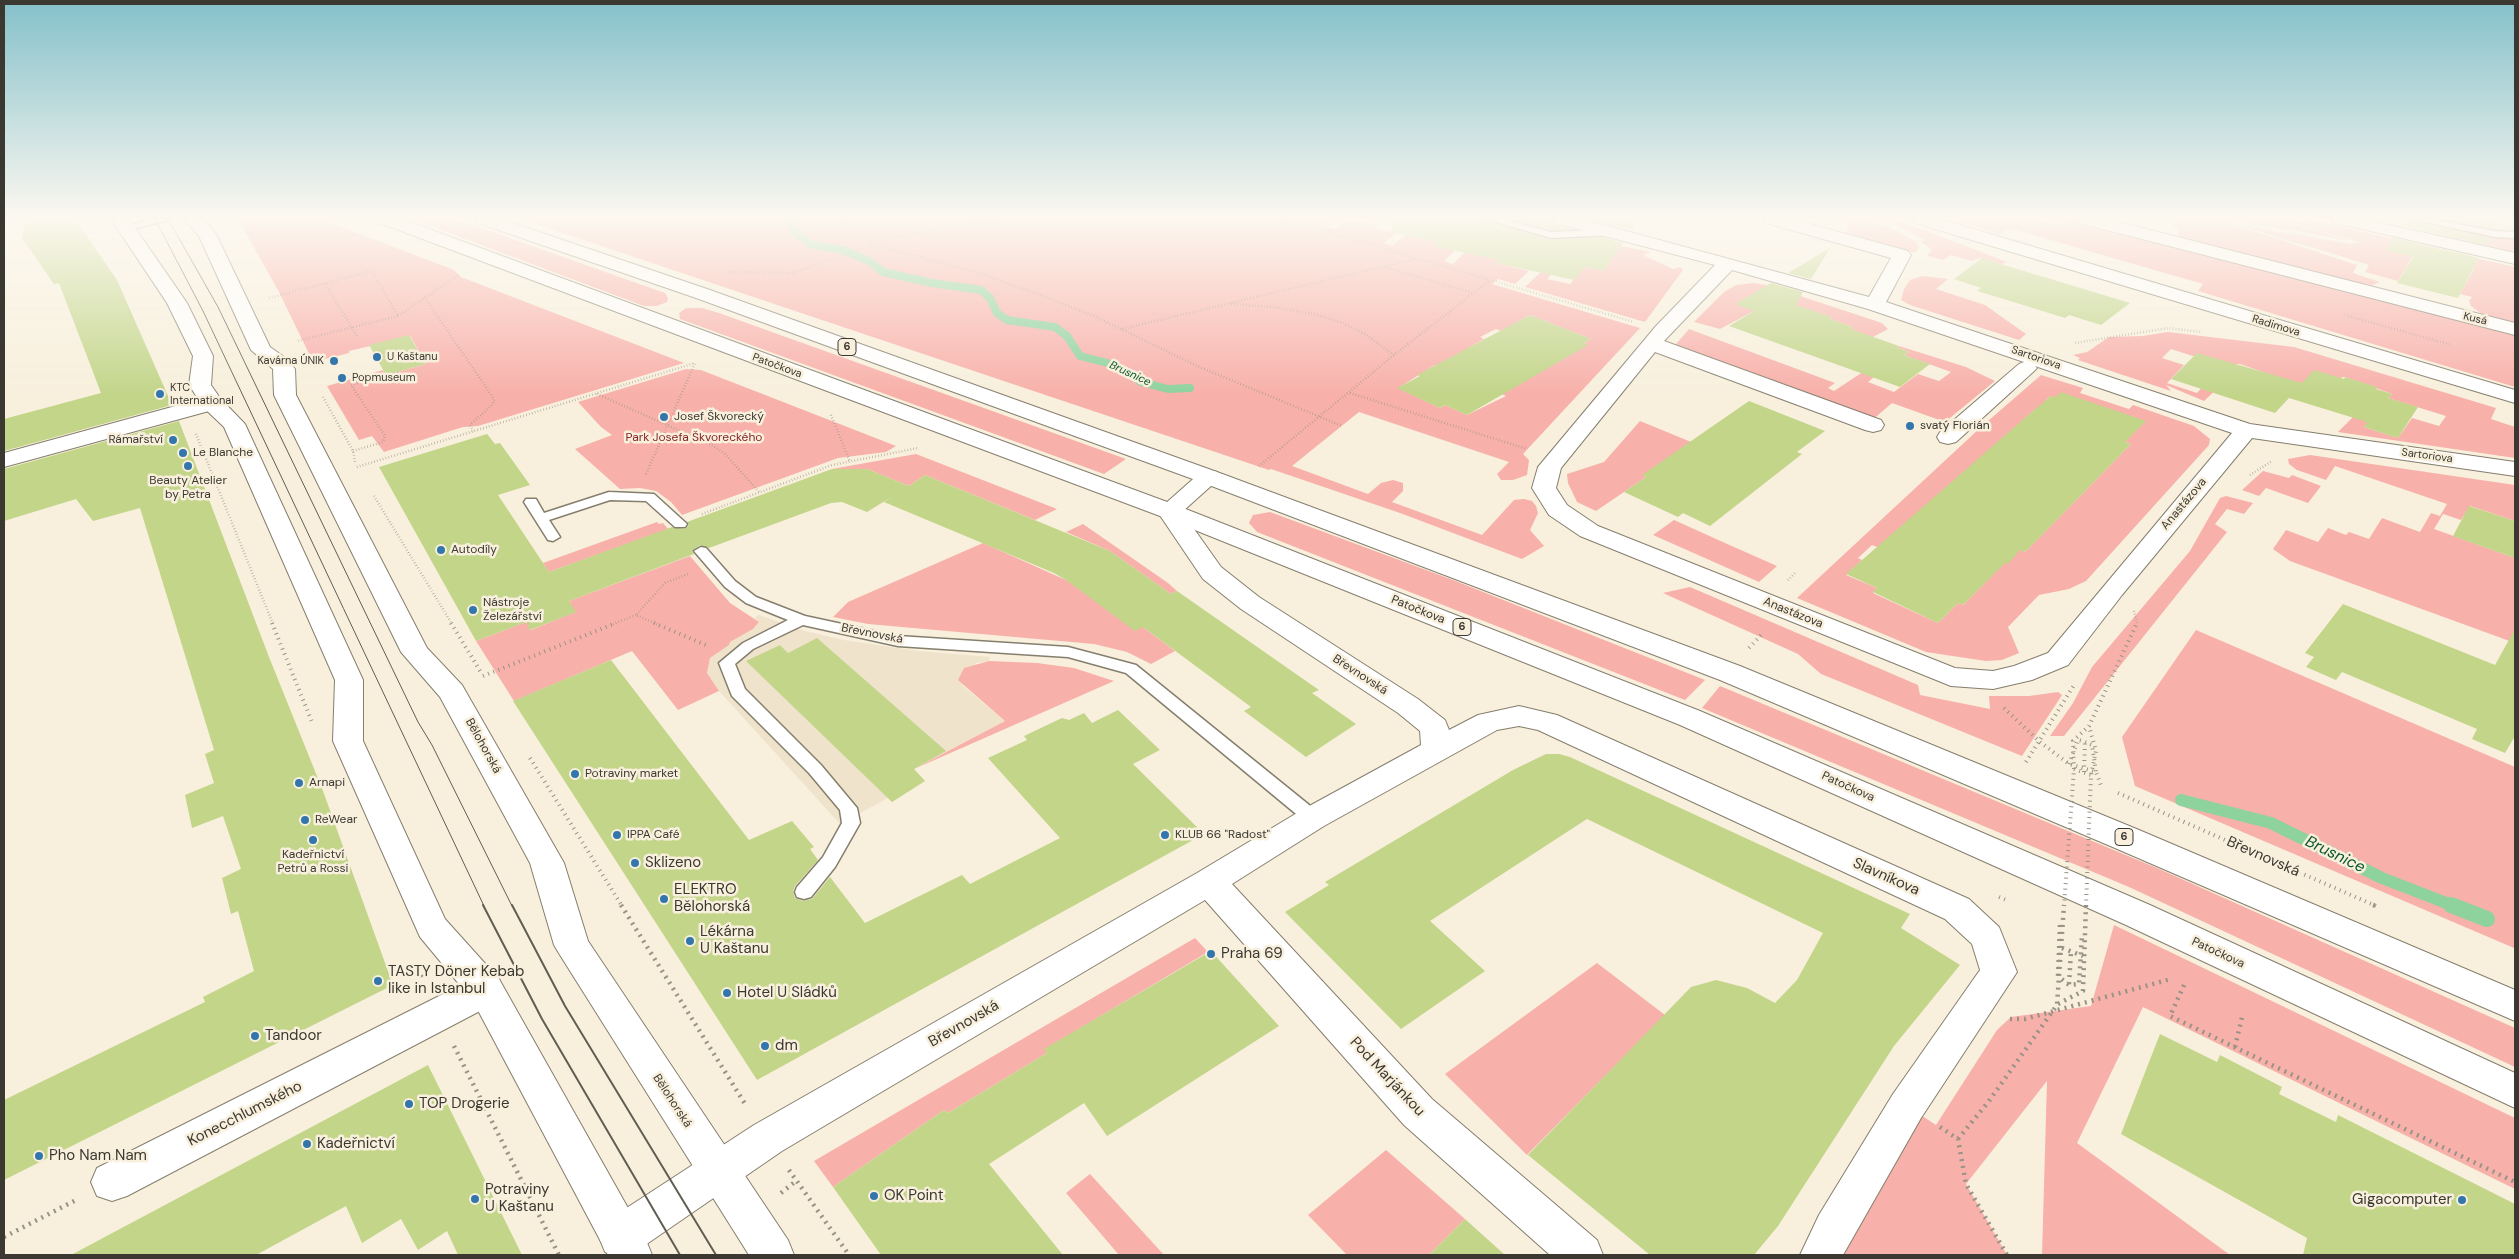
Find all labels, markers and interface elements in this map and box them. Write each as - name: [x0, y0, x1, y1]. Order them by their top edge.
- street label: Kusá: [2462, 310, 2488, 328]
- street label: Radimova: [2250, 312, 2302, 340]
- road number: 6: [838, 338, 856, 356]
- street label: Sartoriova: [2009, 343, 2063, 373]
- place label: U Kaštanu: [387, 350, 437, 364]
- marker: U Kaštanu: [371, 351, 383, 363]
- street label: Patočkova: [750, 351, 804, 381]
- place label: Kavárna ÚNIK: [257, 354, 324, 368]
- marker: Kavárna ÚNIK: [328, 355, 340, 367]
- water label: Brusnice: [1107, 359, 1153, 389]
- place label: Popmuseum: [352, 371, 415, 385]
- marker: Popmuseum: [336, 372, 348, 384]
- place label: KTC International: [170, 381, 234, 407]
- marker: KTC International: [154, 388, 166, 400]
- place label: Josef Škvorecký: [674, 410, 764, 424]
- marker: Josef Škvorecký: [658, 411, 670, 423]
- place label: svatý Florián: [1920, 419, 1990, 433]
- marker: svatý Florián: [1904, 420, 1916, 432]
- park label: Park Josefa Škvoreckého: [626, 431, 762, 445]
- place label: Rámařství: [108, 433, 163, 447]
- marker: Rámařství: [167, 434, 179, 446]
- place label: Le Blanche: [193, 446, 253, 460]
- street label: Sartoriova: [2401, 446, 2453, 466]
- marker: Le Blanche: [177, 447, 189, 459]
- marker: Beauty Atelier by Petra: [182, 460, 194, 472]
- place label: Beauty Atelier by Petra: [149, 474, 227, 502]
- street label: Anastázova: [2158, 475, 2210, 533]
- place label: Autodíly: [451, 543, 497, 557]
- marker: Autodíly: [435, 544, 447, 556]
- street label: Patočkova: [1389, 593, 1447, 627]
- street label: Anastázova: [1761, 594, 1825, 632]
- place label: Nástroje Železářství: [483, 596, 542, 624]
- marker: Nástroje Železářství: [467, 604, 479, 616]
- road number: 6: [1453, 618, 1471, 636]
- street label: Břevnovská: [840, 621, 904, 647]
- street label: Břevnovská: [1330, 652, 1390, 698]
- street label: Bělohorská: [462, 716, 504, 776]
- place label: Potraviny market: [585, 767, 678, 781]
- marker: Potraviny market: [569, 768, 581, 780]
- street label: Patočkova: [1819, 769, 1877, 805]
- place label: Arnapi: [309, 776, 345, 790]
- marker: Arnapi: [293, 777, 305, 789]
- place label: ReWear: [315, 813, 357, 827]
- marker: ReWear: [299, 814, 311, 826]
- place label: IPPA Café: [627, 828, 680, 842]
- place label: KLUB 66 "Radost": [1175, 828, 1270, 842]
- marker: IPPA Café: [611, 829, 623, 841]
- marker: KLUB 66 "Radost": [1159, 829, 1171, 841]
- road number: 6: [2115, 829, 2133, 846]
- water label: Brusnice: [2302, 832, 2368, 878]
- street label: Břevnovská: [2224, 833, 2302, 881]
- marker: Kadeřnictví Petrů a Rossi: [307, 834, 319, 846]
- place label: Kadeřnictví Petrů a Rossi: [278, 848, 348, 876]
- place label: Sklizeno: [645, 854, 701, 872]
- street label: Slavníkova: [1850, 854, 1922, 900]
- marker: Sklizeno: [629, 857, 641, 869]
- place label: ELEKTRO Bělohorská: [674, 881, 750, 916]
- marker: ELEKTRO Bělohorská: [658, 893, 670, 905]
- place label: Lékárna U Kaštanu: [700, 923, 769, 958]
- marker: Lékárna U Kaštanu: [684, 935, 696, 947]
- street label: Patočkova: [2189, 935, 2247, 971]
- place label: Praha 69: [1221, 945, 1283, 963]
- marker: Praha 69: [1205, 948, 1217, 960]
- place label: TASTY Döner Kebab like in Istanbul: [388, 963, 524, 998]
- marker: TASTY Döner Kebab like in Istanbul: [372, 975, 384, 987]
- place label: Hotel U Sládků: [737, 984, 837, 1002]
- marker: Hotel U Sládků: [721, 987, 733, 999]
- street label: Břevnovská: [926, 997, 1002, 1051]
- place label: Tandoor: [265, 1027, 322, 1045]
- marker: Tandoor: [249, 1030, 261, 1042]
- street label: Pod Marjánkou: [1346, 1034, 1428, 1120]
- place label: dm: [775, 1037, 798, 1055]
- marker: dm: [759, 1040, 771, 1052]
- street label: Bělohorská: [649, 1072, 695, 1130]
- street label: Konecchlumského: [185, 1077, 305, 1151]
- place label: TOP Drogerie: [419, 1095, 510, 1113]
- marker: TOP Drogerie: [403, 1098, 415, 1110]
- place label: Kadeřnictví: [317, 1135, 395, 1153]
- marker: Kadeřnictví: [301, 1138, 313, 1150]
- place label: Pho Nam Nam: [49, 1147, 147, 1165]
- marker: Pho Nam Nam: [33, 1150, 45, 1162]
- place label: Potraviny U Kaštanu: [485, 1181, 554, 1216]
- place label: OK Point: [884, 1187, 944, 1205]
- marker: OK Point: [868, 1190, 880, 1202]
- place label: Gigacomputer: [2352, 1191, 2452, 1209]
- marker: Potraviny U Kaštanu: [469, 1193, 481, 1205]
- marker: Gigacomputer: [2456, 1194, 2468, 1206]

